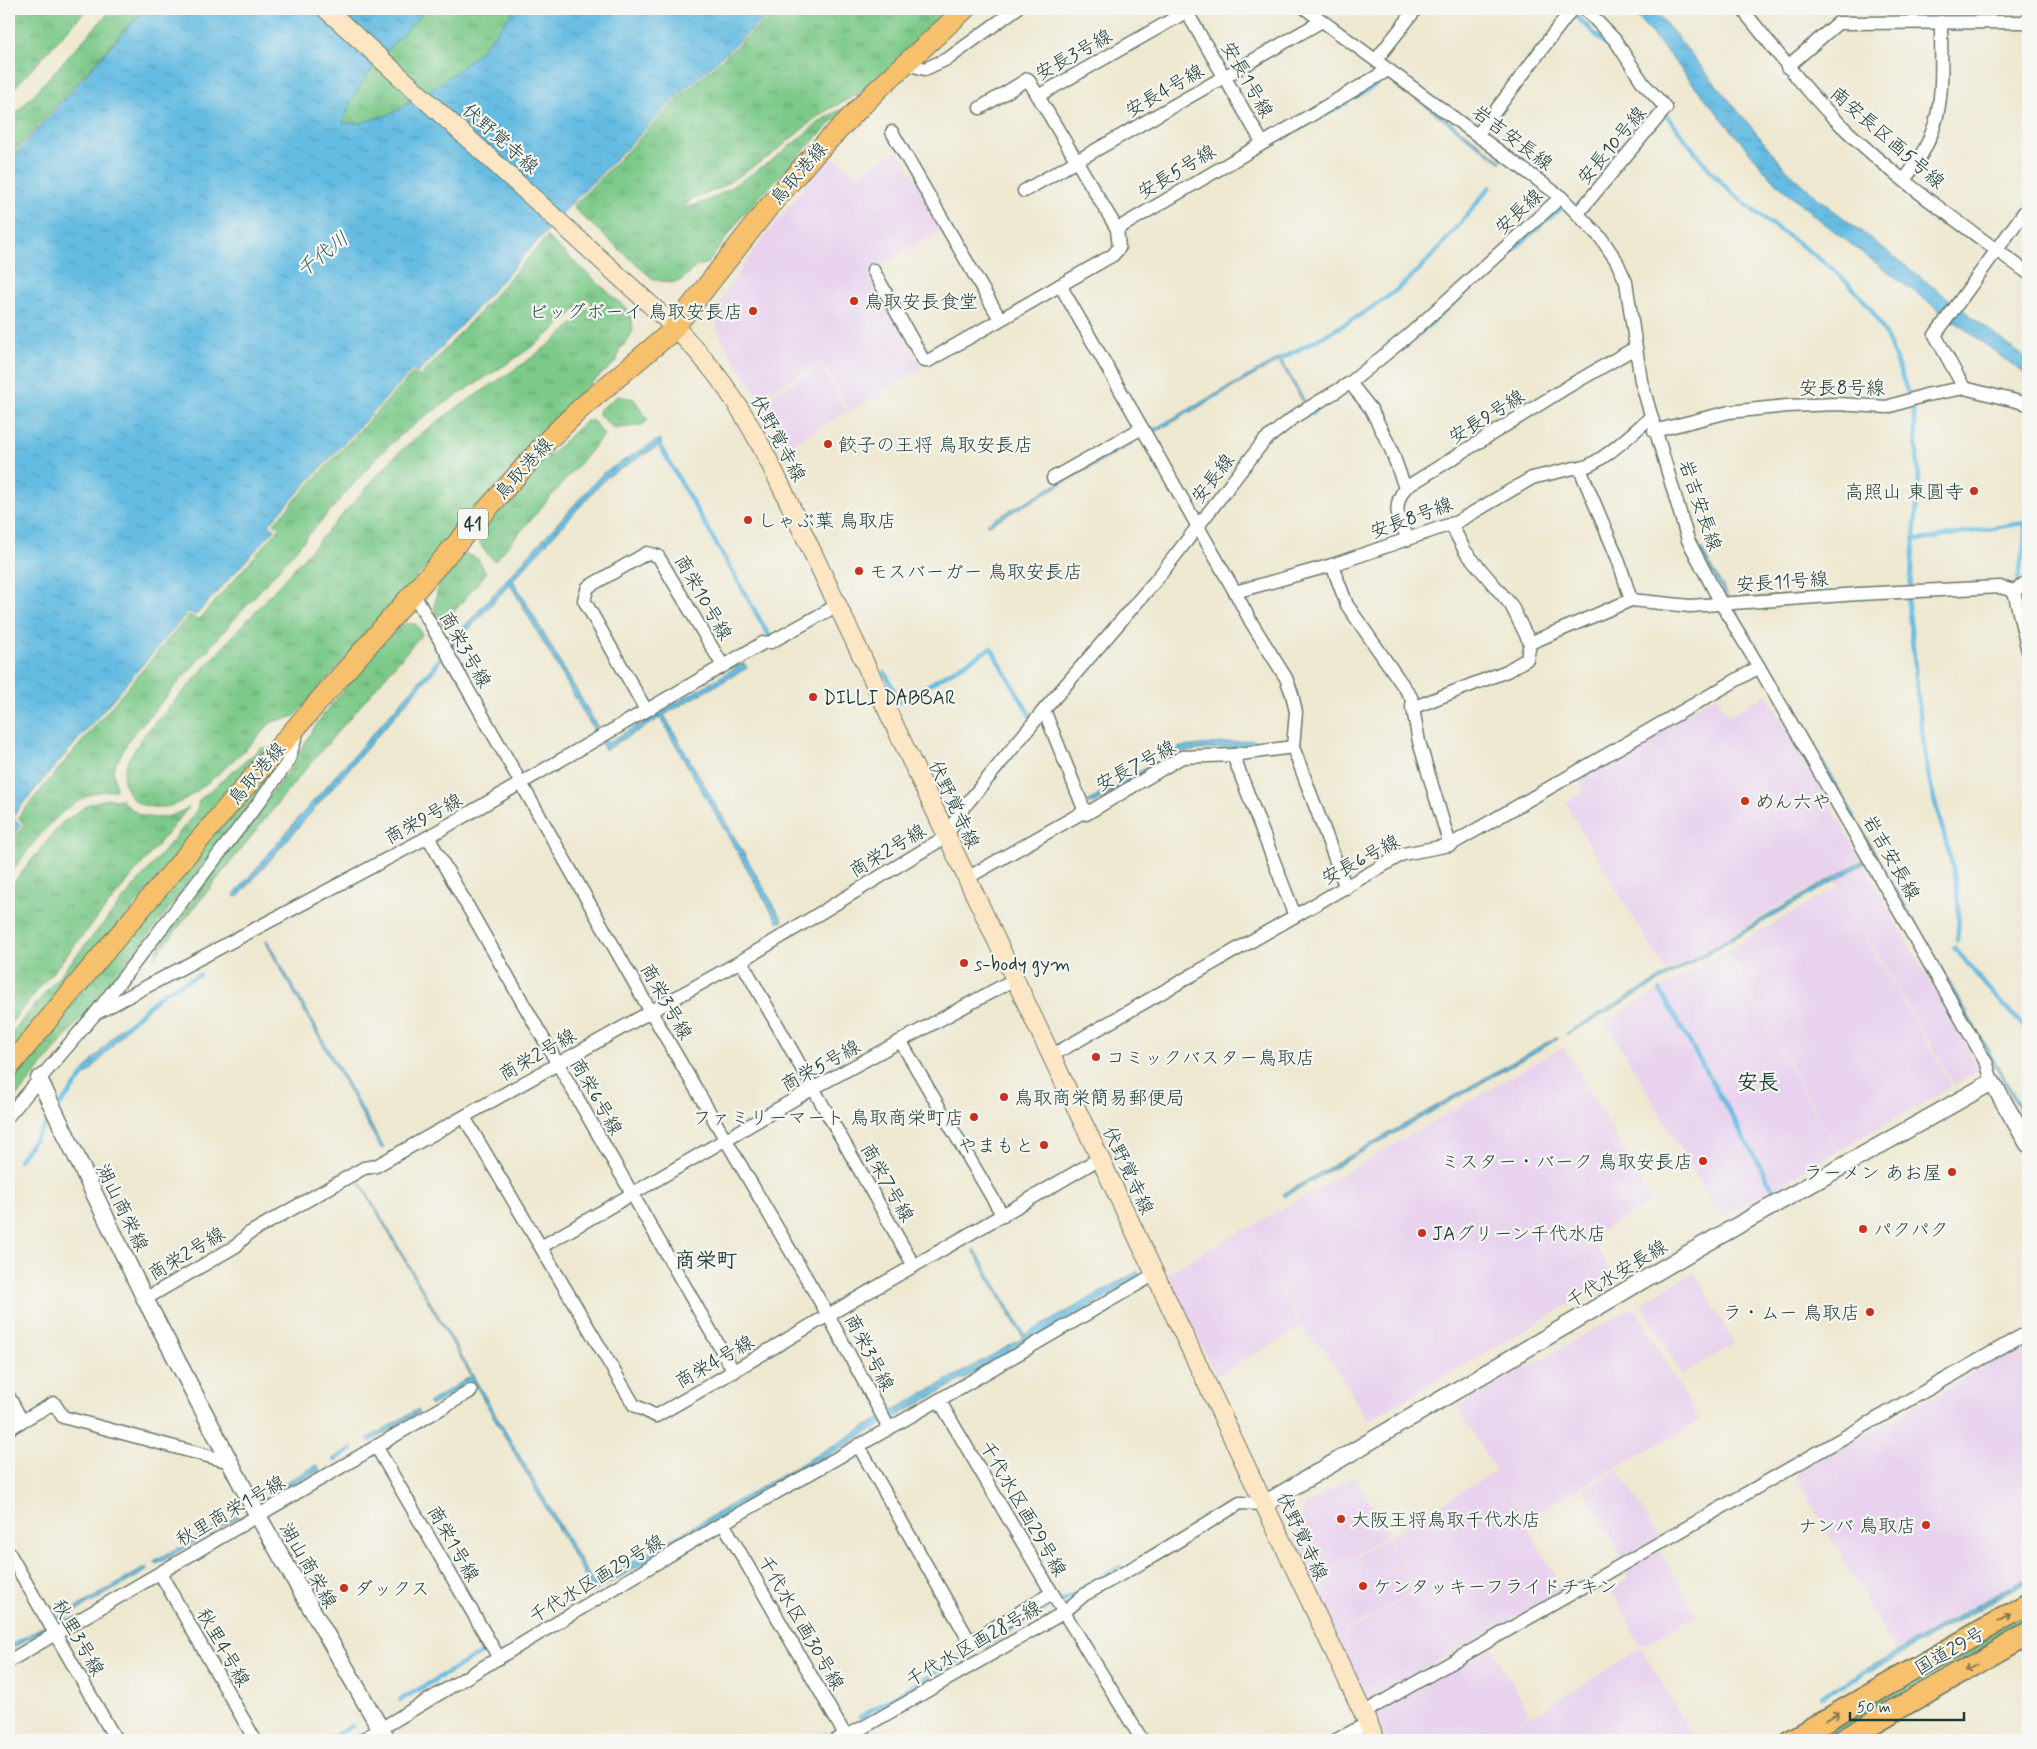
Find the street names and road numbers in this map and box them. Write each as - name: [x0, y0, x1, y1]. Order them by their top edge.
- street label: 安長3号線: [1031, 24, 1117, 87]
- street label: 安長1号線: [1215, 37, 1279, 123]
- street label: 安長4号線: [1121, 59, 1209, 124]
- street label: 南安長区画5号線: [1824, 81, 1950, 195]
- street label: 伏野覚寺線: [456, 98, 544, 180]
- street label: 岩吉安長線: [1467, 100, 1558, 177]
- street label: 安長10号線: [1572, 101, 1652, 191]
- street label: 鳥取港線: [765, 137, 834, 211]
- street label: 安長5号線: [1133, 139, 1221, 206]
- street label: 安長線: [1490, 184, 1548, 241]
- street label: 安長8号線: [1799, 376, 1885, 401]
- street label: 安長9号線: [1444, 384, 1530, 450]
- street label: 伏野覚寺線: [744, 391, 811, 487]
- street label: 鳥取港線: [489, 432, 559, 506]
- street label: 安長線: [1186, 449, 1241, 509]
- street label: 岩吉安長線: [1672, 456, 1727, 554]
- street label: 安長8号線: [1366, 492, 1457, 545]
- road number: 41: [458, 508, 488, 540]
- street label: 商栄10号線: [668, 550, 737, 645]
- street label: 安長11号線: [1735, 567, 1829, 598]
- street label: 商栄3号線: [433, 607, 497, 693]
- street label: 安長7号線: [1091, 735, 1180, 798]
- street label: 鳥取港線: [223, 737, 292, 811]
- street label: 伏野覚寺線: [922, 756, 985, 853]
- street label: 商栄9号線: [380, 788, 467, 851]
- street label: 岩吉安長線: [1856, 810, 1925, 905]
- street label: 商栄2号線: [845, 819, 931, 884]
- street label: 安長6号線: [1317, 829, 1404, 891]
- street label: 商栄3号線: [634, 959, 698, 1045]
- street label: 商栄2号線: [495, 1023, 581, 1087]
- street label: 商栄5号線: [776, 1034, 865, 1098]
- street label: 商栄6号線: [563, 1053, 628, 1140]
- street label: 伏野覚寺線: [1096, 1122, 1159, 1219]
- street label: 商栄7号線: [854, 1139, 919, 1227]
- street label: 湖山商栄線: [90, 1159, 154, 1256]
- street label: 商栄2号線: [144, 1222, 230, 1287]
- street label: 千代水安長線: [1561, 1234, 1672, 1314]
- street label: 商栄3号線: [838, 1309, 900, 1396]
- street label: 商栄4号線: [671, 1330, 759, 1395]
- street label: 千代水区画29号線: [973, 1436, 1072, 1582]
- street label: 秋里商栄1号線: [171, 1470, 290, 1553]
- street label: 伏野覚寺線: [1270, 1488, 1333, 1585]
- street label: 商栄1号線: [421, 1501, 485, 1587]
- street label: 湖山商栄線: [273, 1518, 342, 1613]
- street label: 千代水区画29号線: [524, 1529, 669, 1630]
- street label: 千代水区画30号線: [752, 1550, 850, 1695]
- street label: 秋里3号線: [46, 1595, 110, 1681]
- street label: 千代水区画28号線: [901, 1595, 1046, 1693]
- street label: 秋里4号線: [190, 1604, 255, 1692]
- street label: 国道29号: [1910, 1621, 1990, 1682]

